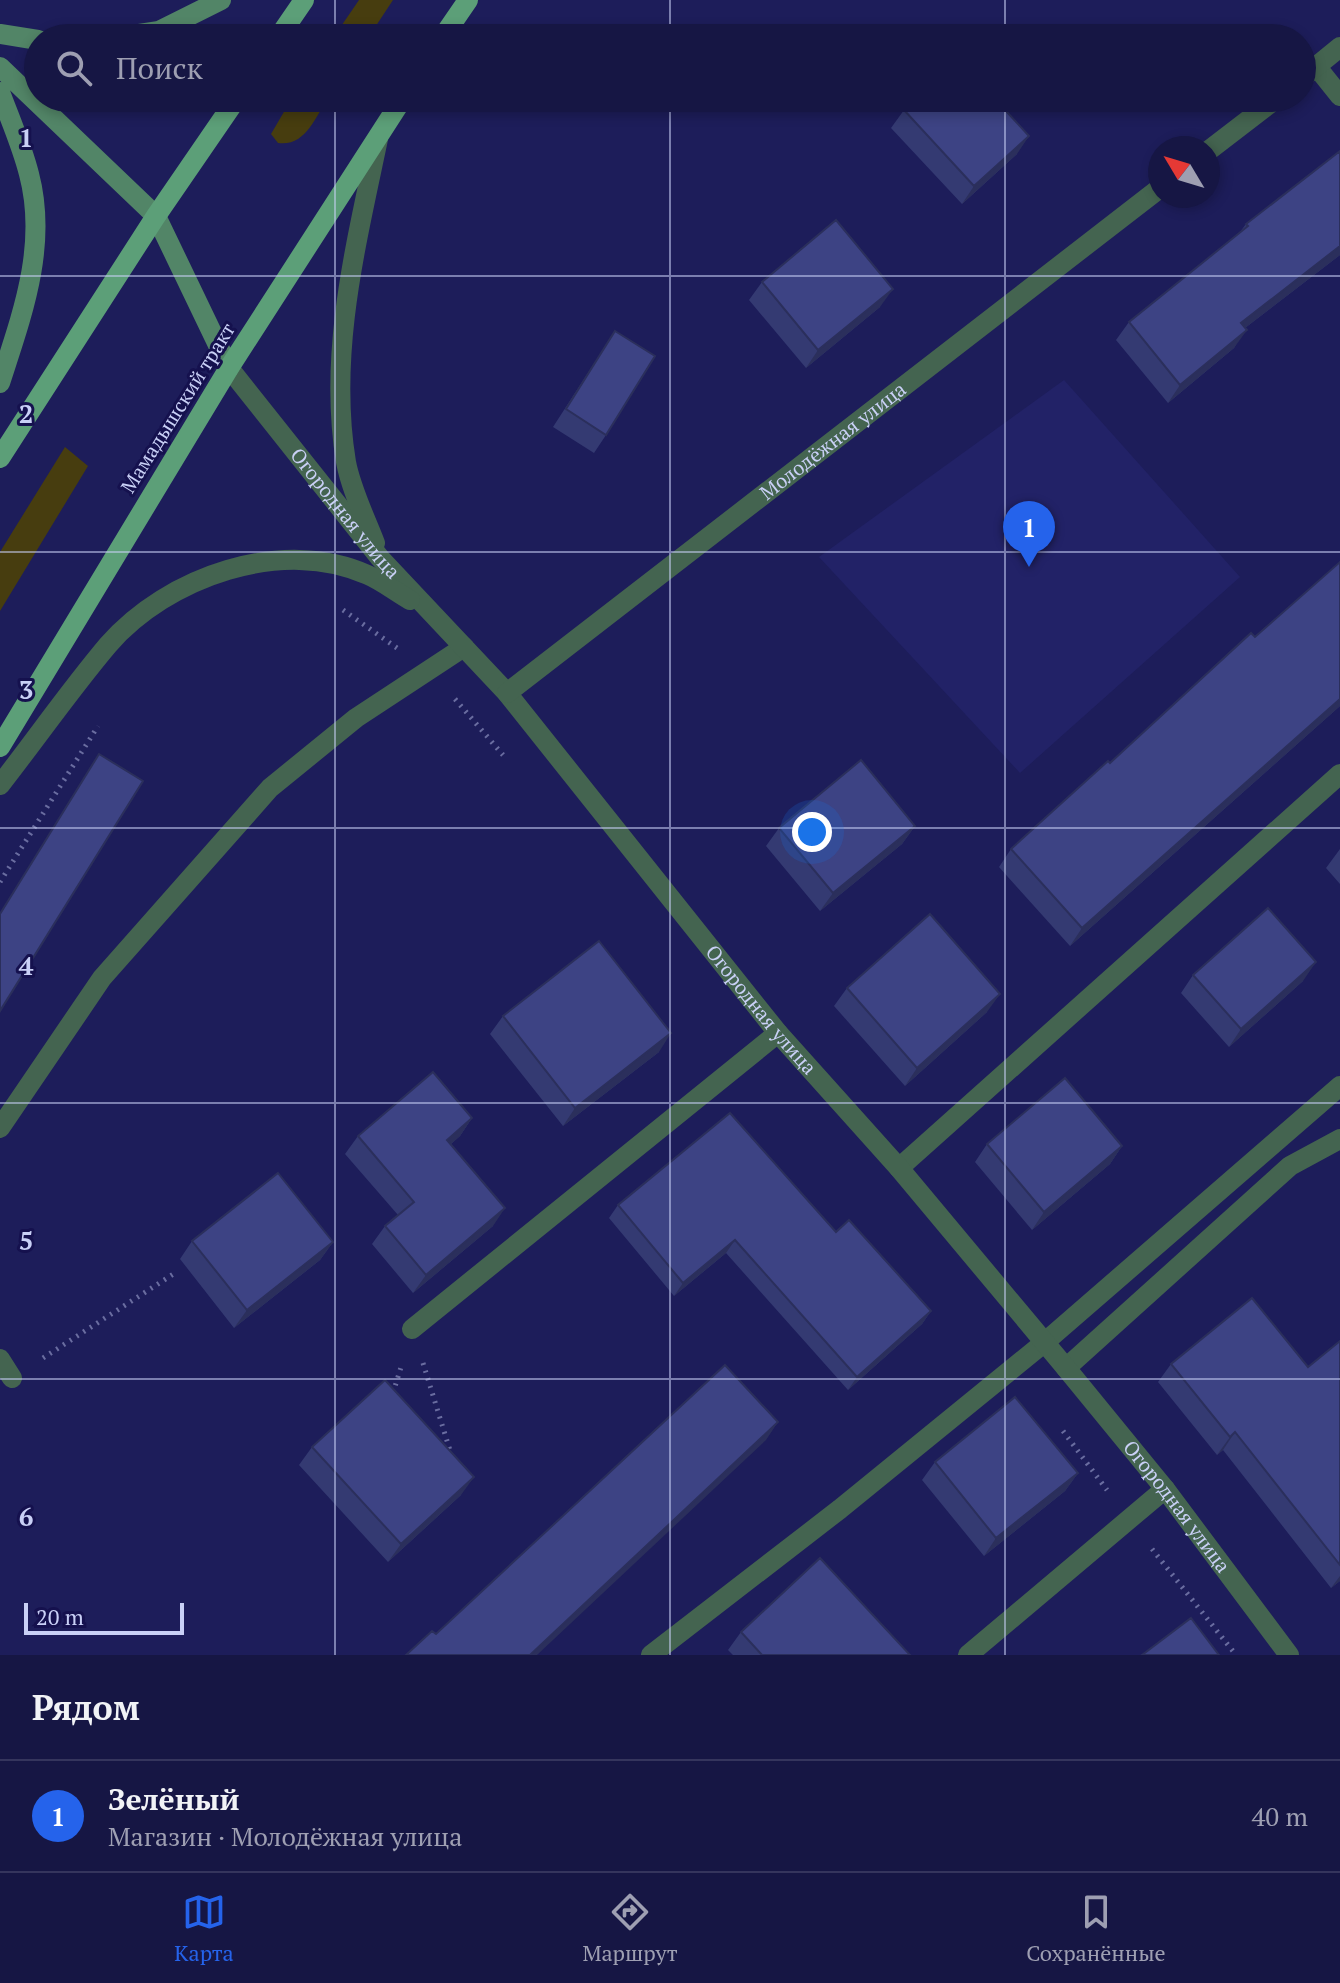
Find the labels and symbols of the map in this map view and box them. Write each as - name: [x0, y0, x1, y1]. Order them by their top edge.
- text: 1: [19, 120, 33, 154]
- north arrow: [1148, 136, 1220, 208]
- street label: Мамадышский тракт: [114, 317, 241, 498]
- street label: Молодёжная улица: [754, 375, 911, 506]
- text: 2: [19, 396, 33, 430]
- street label: Огородная улица: [285, 442, 406, 584]
- pin: 1: [1003, 501, 1055, 567]
- text: 3: [19, 672, 33, 706]
- your location: [792, 812, 832, 852]
- street label: Огородная улица: [700, 939, 823, 1080]
- text: 4: [19, 948, 34, 982]
- text: 5: [19, 1223, 33, 1257]
- street label: Огородная улица: [1117, 1434, 1237, 1578]
- text: 6: [19, 1499, 33, 1533]
- scale bar: [24, 1599, 184, 1635]

